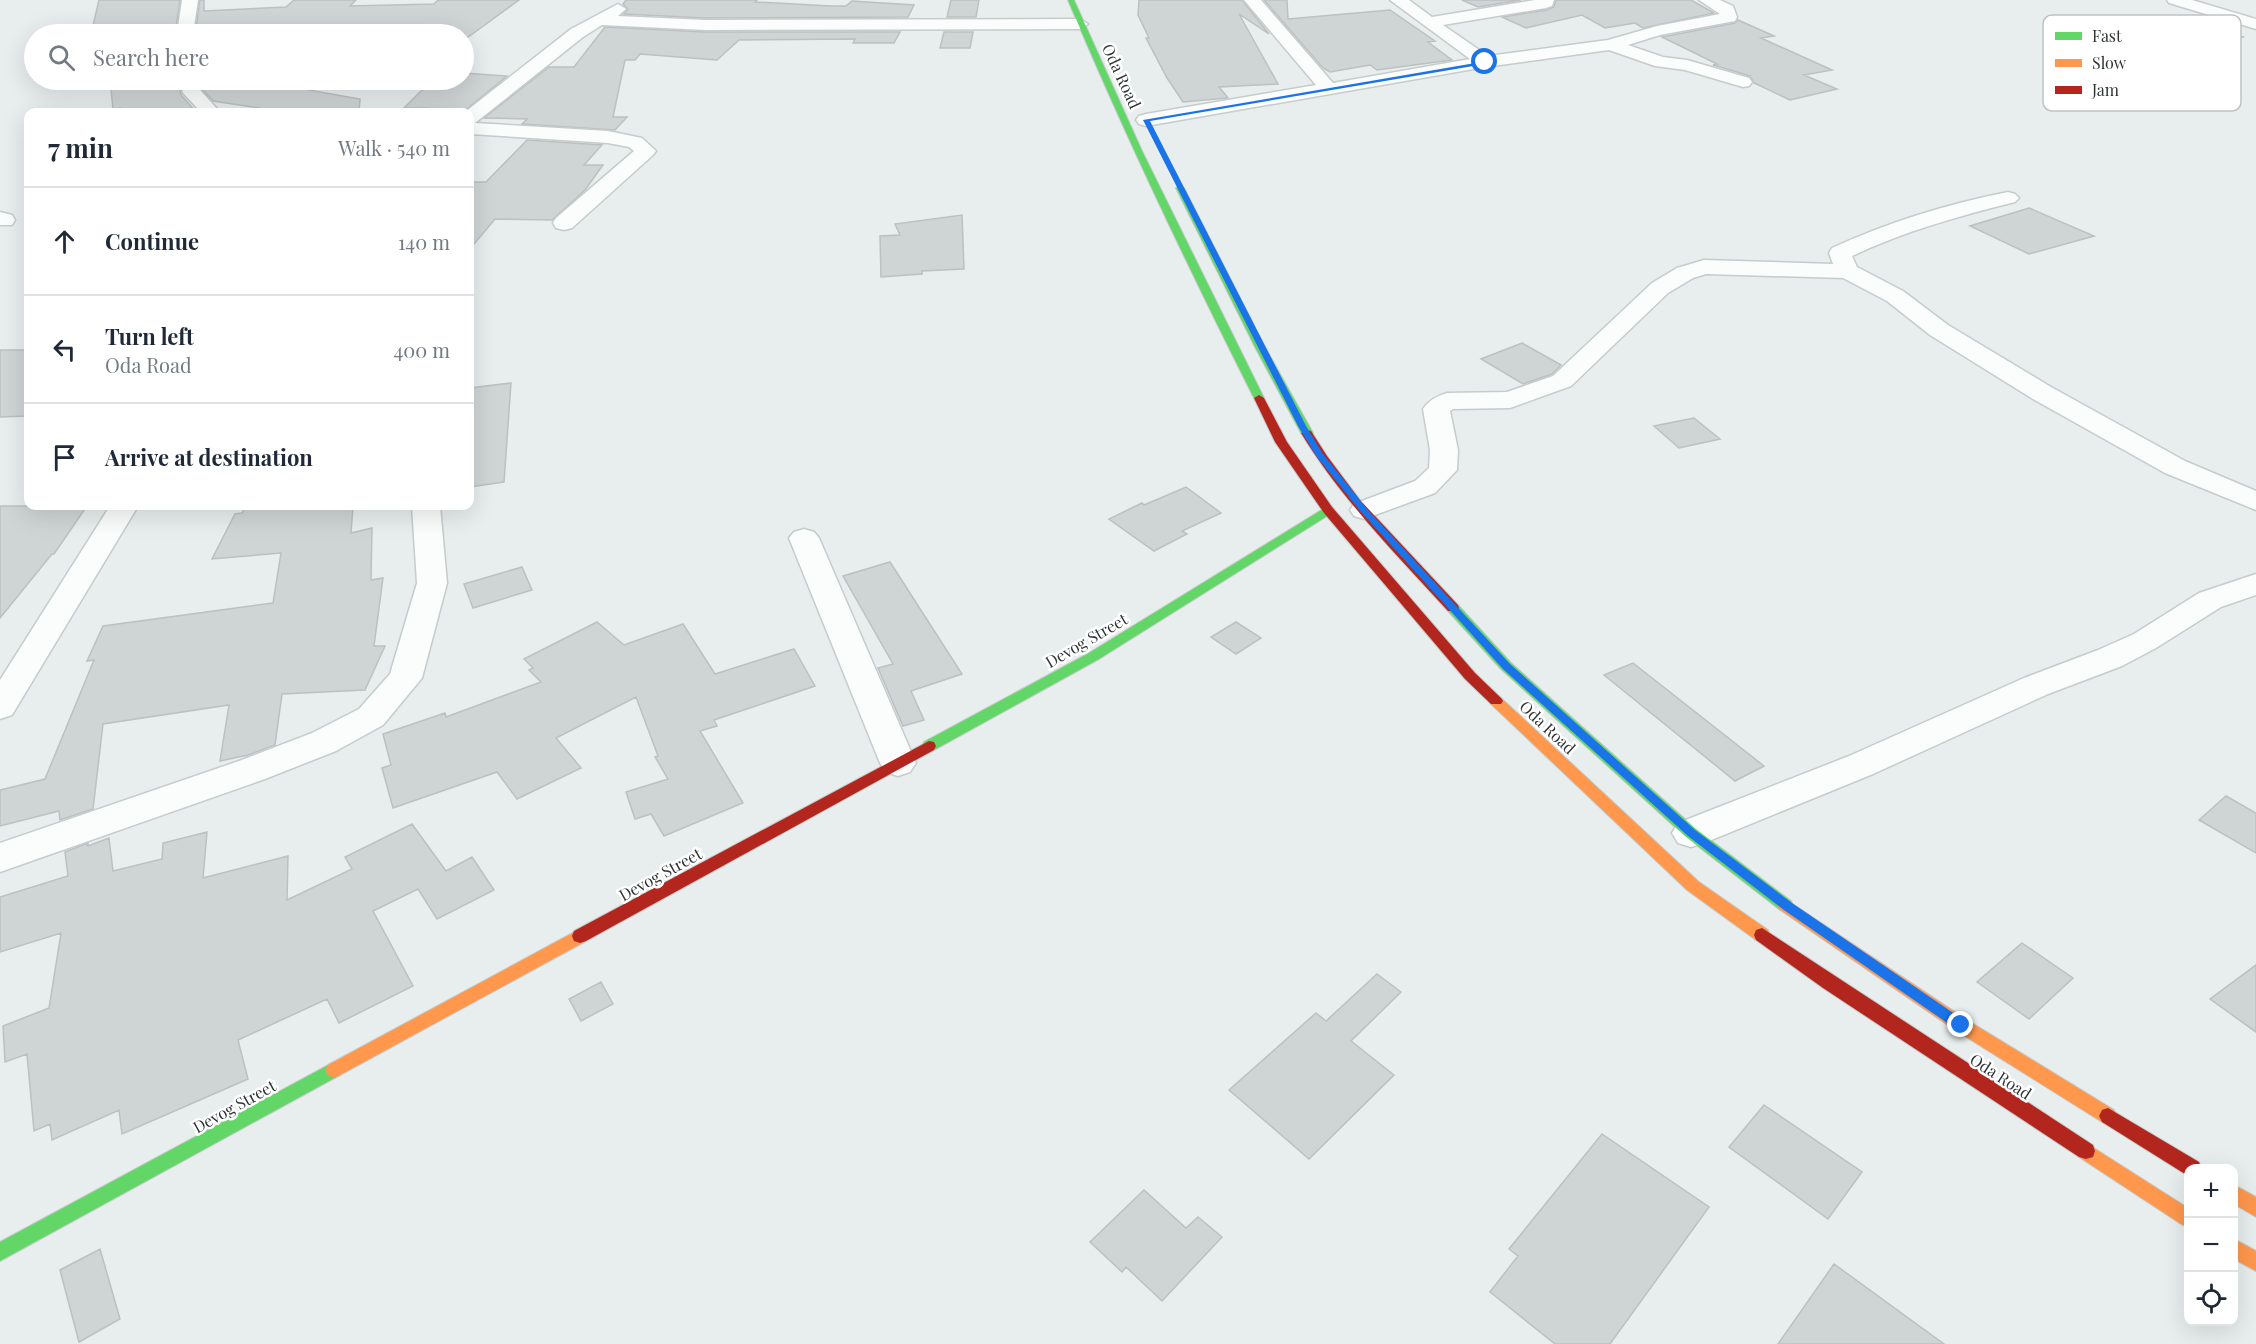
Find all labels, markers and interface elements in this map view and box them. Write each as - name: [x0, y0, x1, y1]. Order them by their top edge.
- legend: [2043, 15, 2241, 111]
- search box: [24, 24, 474, 90]
- text: Fast: [2092, 25, 2122, 46]
- street label: Oda Road: [1098, 40, 1146, 112]
- icon: search: [45, 41, 78, 74]
- text: Search here: [93, 42, 209, 72]
- route start: [1471, 48, 1497, 74]
- text: Slow: [2092, 52, 2127, 73]
- text: Jam: [2091, 79, 2119, 100]
- text: 7 min: [48, 130, 113, 165]
- text: Walk · 540 m: [338, 134, 450, 161]
- icon: ahead: [48, 225, 81, 258]
- text: Continue: [105, 226, 199, 256]
- text: 140 m: [398, 228, 450, 255]
- text: Turn left: [105, 321, 194, 351]
- icon: left: [48, 333, 81, 366]
- text: 400 m: [393, 336, 450, 363]
- text: Oda Road: [105, 351, 192, 378]
- icon: arrive: [48, 441, 81, 474]
- text: Arrive at destination: [105, 442, 313, 472]
- street label: Devog Street: [1041, 608, 1131, 672]
- street label: Oda Road: [1515, 696, 1581, 758]
- street label: Devog Street: [615, 842, 705, 905]
- route end: [1947, 1011, 1973, 1037]
- street label: Oda Road: [1966, 1048, 2036, 1104]
- street label: Devog Street: [189, 1074, 279, 1137]
- map controls: [2184, 1164, 2238, 1326]
- button: +: [2184, 1164, 2238, 1218]
- button: −: [2184, 1218, 2238, 1272]
- button: locate: [2184, 1272, 2238, 1326]

